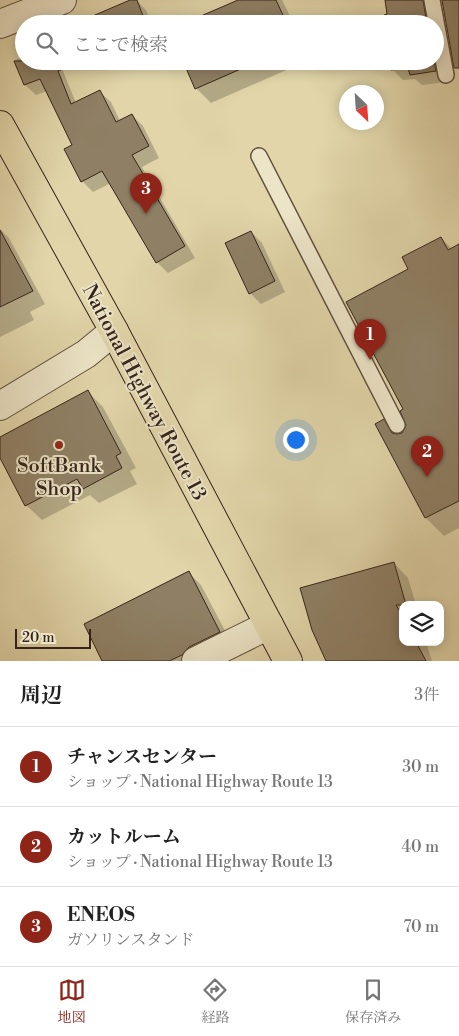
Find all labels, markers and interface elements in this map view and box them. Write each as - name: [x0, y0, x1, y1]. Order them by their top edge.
- search box: [15, 15, 444, 70]
- icon: search: [33, 29, 61, 57]
- text: ここで検索: [73, 33, 168, 57]
- north arrow: [339, 85, 384, 130]
- pin: 3: [130, 173, 162, 214]
- street label: National Highway Route 13: [76, 280, 211, 505]
- pin: 1: [354, 319, 386, 360]
- your location: [283, 427, 309, 453]
- pin: 2: [411, 436, 443, 477]
- marker: SoftBank Shop: [53, 439, 65, 451]
- place label: SoftBank Shop: [17, 454, 103, 502]
- map controls: [399, 601, 444, 646]
- button: layers: [399, 601, 444, 646]
- scale bar: [15, 626, 91, 649]
- text: 20 m: [22, 629, 54, 647]
- text: 周辺: [20, 683, 62, 709]
- text: 3件: [414, 685, 439, 705]
- text: チャンスセンター: [67, 745, 217, 769]
- text: 1: [32, 757, 40, 777]
- text: 30 m: [402, 757, 439, 777]
- text: ショップ · National Highway Route 13: [67, 772, 333, 792]
- text: カットルーム: [67, 825, 181, 849]
- text: 2: [31, 837, 41, 857]
- text: 40 m: [402, 837, 439, 857]
- text: ショップ · National Highway Route 13: [67, 852, 333, 872]
- text: ENEOS: [67, 903, 135, 927]
- text: 3: [31, 917, 41, 937]
- text: 70 m: [403, 917, 439, 937]
- text: ガソリンスタンド: [67, 930, 195, 950]
- tab: 地図: [58, 976, 86, 1027]
- tab: 経路: [201, 976, 229, 1027]
- tab: 保存済み: [345, 976, 401, 1027]

